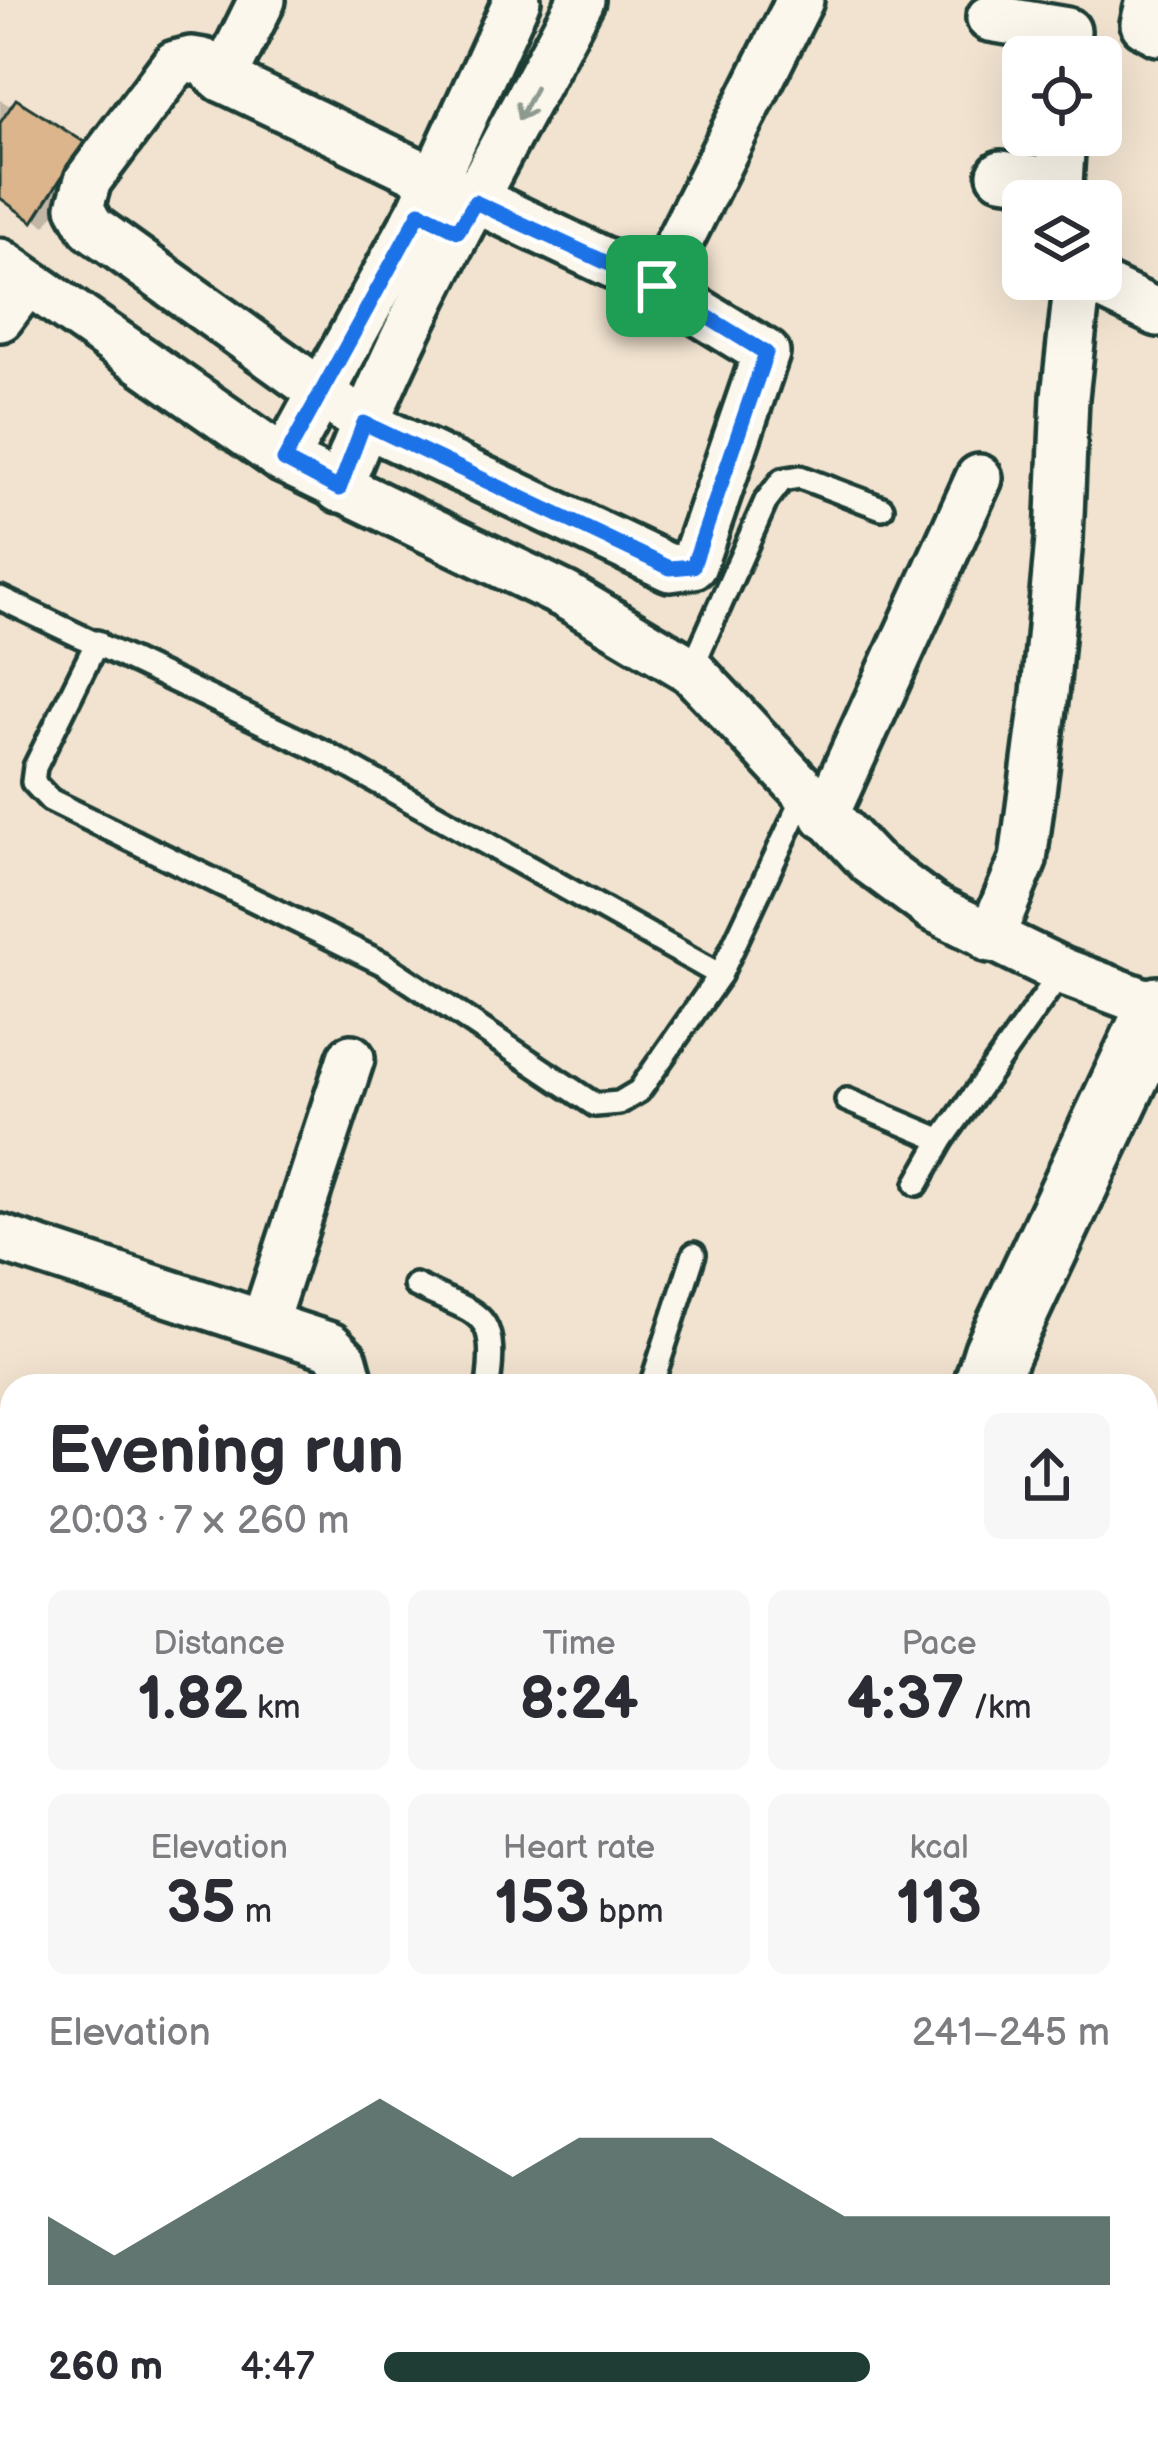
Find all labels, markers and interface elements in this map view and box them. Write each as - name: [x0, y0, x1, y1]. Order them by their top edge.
- map controls: [1002, 36, 1122, 300]
- button: locate: [1002, 36, 1122, 156]
- one-way arrow: [514, 85, 537, 121]
- button: layers: [1002, 180, 1122, 300]
- pin: [606, 235, 708, 337]
- icon: arrive: [624, 253, 690, 319]
- text: Evening run: [48, 1413, 404, 1492]
- button: share: [984, 1413, 1110, 1539]
- text: 20:03 · 7 × 260 m: [48, 1498, 349, 1545]
- text: Distance: [153, 1624, 285, 1664]
- text: Time: [542, 1624, 616, 1664]
- text: Pace: [901, 1624, 977, 1664]
- text: 1.82: [138, 1664, 248, 1736]
- text: 8:24: [519, 1664, 639, 1736]
- text: 4:37: [846, 1664, 964, 1736]
- text: km: [248, 1688, 300, 1728]
- text: /km: [964, 1688, 1032, 1728]
- text: Elevation: [150, 1828, 288, 1868]
- text: Heart rate: [503, 1828, 655, 1868]
- text: kcal: [909, 1828, 969, 1868]
- text: 35: [166, 1868, 236, 1940]
- text: 153: [495, 1868, 590, 1940]
- text: 113: [896, 1868, 982, 1940]
- text: m: [236, 1892, 272, 1932]
- text: bpm: [590, 1892, 663, 1932]
- text: Elevation: [48, 2010, 211, 2057]
- text: 241–245 m: [912, 2010, 1110, 2057]
- text: 260 m: [48, 2344, 163, 2391]
- text: 4:47: [240, 2344, 315, 2391]

